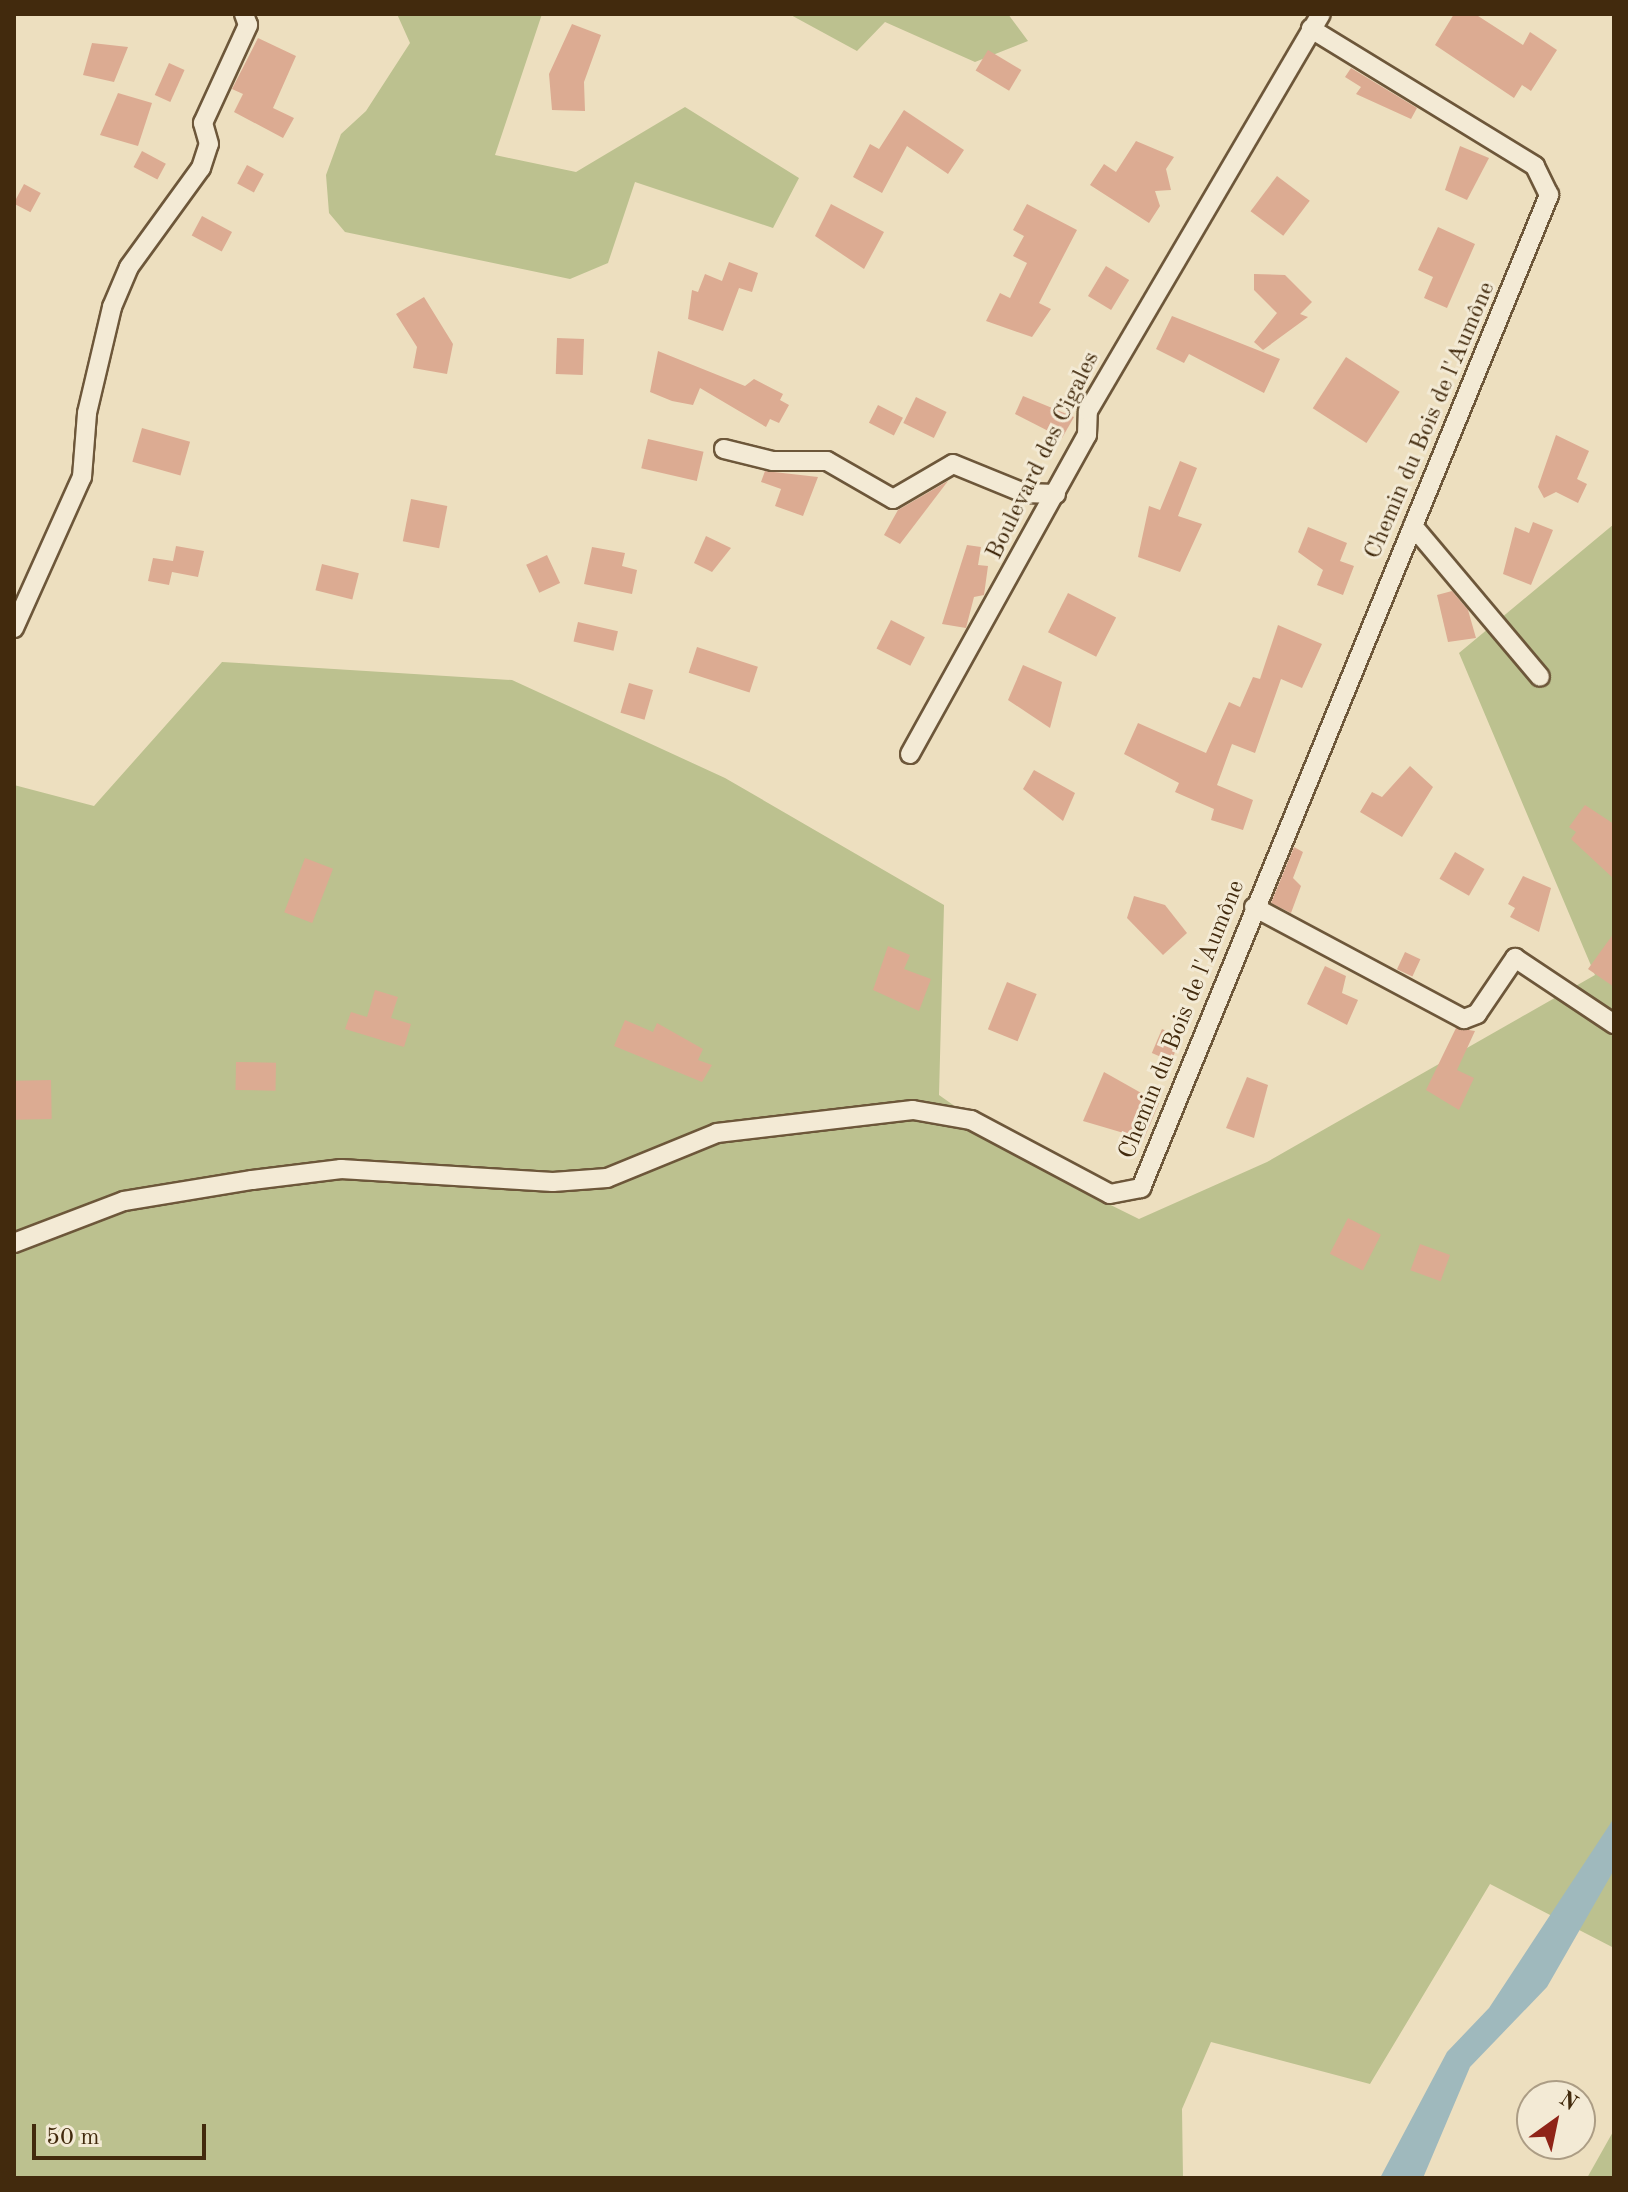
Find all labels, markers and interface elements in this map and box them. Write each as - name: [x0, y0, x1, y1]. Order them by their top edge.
- street label: Chemin du Bois de l'Aumône: [1359, 278, 1503, 564]
- street label: Boulevard des Cigales: [981, 347, 1107, 565]
- street label: Chemin du Bois de l'Aumône: [1114, 876, 1252, 1164]
- north arrow: [1516, 2080, 1596, 2160]
- text: N: [1555, 2088, 1581, 2115]
- scale bar: [36, 2108, 210, 2158]
- text: 50 m: [46, 2126, 100, 2150]

